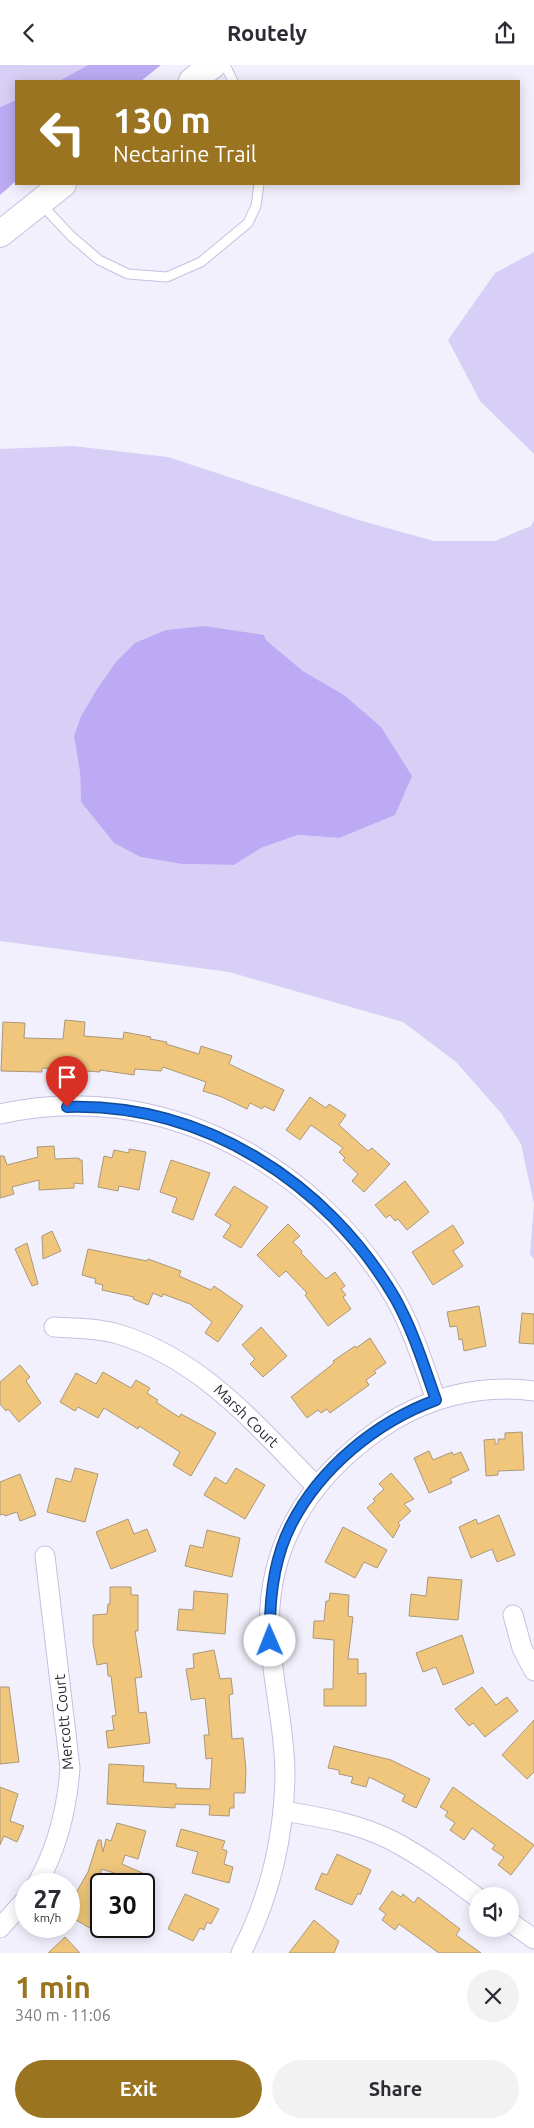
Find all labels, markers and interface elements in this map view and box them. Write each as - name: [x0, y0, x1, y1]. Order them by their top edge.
- icon: back: [15, 19, 43, 47]
- icon: share: [491, 19, 519, 47]
- text: Routely: [227, 20, 307, 45]
- icon: left: [30, 100, 95, 165]
- text: 130 m: [113, 100, 211, 140]
- text: Nectarine Trail: [113, 141, 257, 166]
- pin: [46, 1056, 88, 1107]
- icon: arrive: [53, 1063, 81, 1091]
- street label: Marsh Court: [211, 1381, 282, 1451]
- position arrow: [243, 1614, 295, 1666]
- street label: Mercott Court: [51, 1673, 76, 1771]
- speed limit sign: 30: [90, 1873, 155, 1938]
- text: 27: [33, 1885, 62, 1913]
- map controls: [469, 1887, 519, 1937]
- button: sound: [469, 1887, 519, 1937]
- text: km/h: [34, 1911, 61, 1924]
- text: 1 min: [15, 1970, 91, 2004]
- button: close: [467, 1970, 519, 2022]
- text: 340 m · 11:06: [15, 2006, 111, 2024]
- button: Exit: [15, 2060, 262, 2118]
- button: Share: [272, 2060, 519, 2118]

